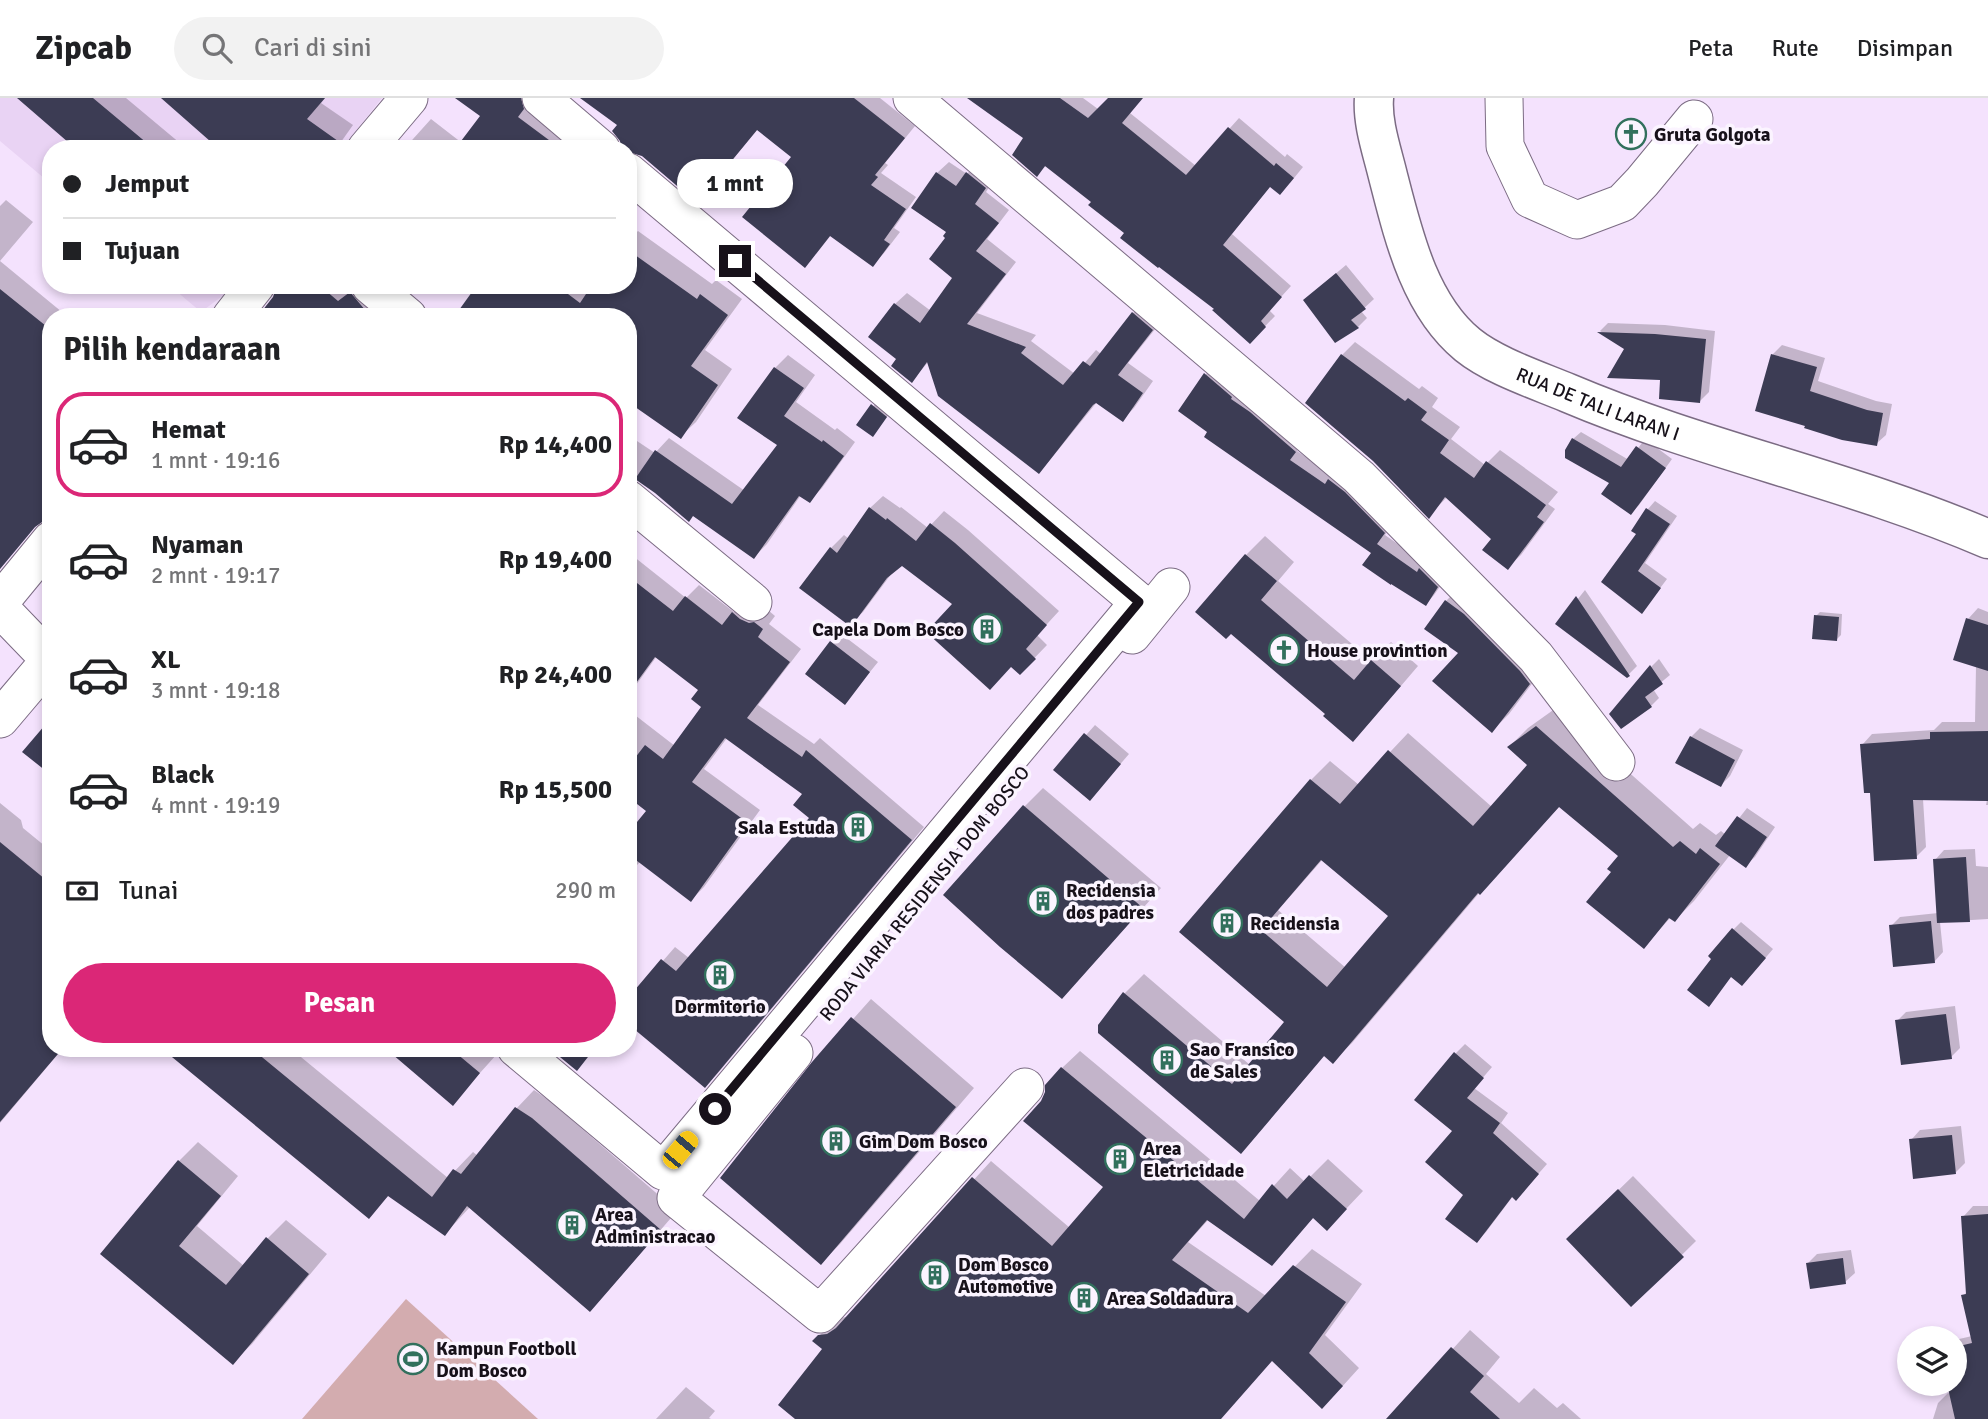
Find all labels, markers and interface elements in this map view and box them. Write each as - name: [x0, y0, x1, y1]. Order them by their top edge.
- search box: [174, 17, 664, 80]
- text: Zipcab: [35, 28, 132, 69]
- icon: search: [198, 29, 236, 67]
- text: Cari di sini: [254, 32, 372, 64]
- text: Peta: [1688, 33, 1734, 63]
- text: Rute: [1772, 33, 1819, 63]
- text: Disimpan: [1857, 33, 1953, 63]
- church icon: Gruta Golgota: [1614, 117, 1648, 151]
- place label: Gruta Golgota: [1654, 123, 1771, 147]
- callout: 1 mnt: [677, 159, 793, 208]
- text: Jemput: [105, 168, 189, 200]
- text: 1 mnt: [706, 169, 764, 198]
- text: Tujuan: [105, 235, 180, 267]
- route end: [719, 245, 751, 277]
- text: Pilih kendaraan: [63, 330, 281, 369]
- street label: RUA DE TALI LARAN I: [1512, 362, 1682, 447]
- icon: car: [67, 413, 130, 476]
- text: Hemat: [151, 414, 226, 446]
- text: Rp 14,400: [498, 429, 612, 461]
- text: 1 mnt · 19:16: [151, 446, 280, 475]
- icon: car: [67, 528, 130, 591]
- text: Nyaman: [151, 529, 244, 561]
- text: Rp 19,400: [498, 544, 612, 576]
- text: 2 mnt · 19:17: [151, 561, 280, 590]
- building icon: Capela Dom Bosco: [970, 612, 1004, 646]
- place label: Capela Dom Bosco: [812, 618, 964, 642]
- church icon: House provintion: [1267, 633, 1301, 667]
- place label: House provintion: [1307, 639, 1448, 663]
- icon: car: [67, 643, 130, 706]
- text: XL: [151, 644, 181, 676]
- text: Rp 24,400: [498, 659, 612, 691]
- text: 3 mnt · 19:18: [151, 676, 280, 705]
- icon: car: [67, 758, 130, 821]
- text: Black: [151, 759, 214, 791]
- street label: RODA VIARIA RESIDENSIA DOM BOSCO: [814, 761, 1035, 1026]
- text: Rp 15,500: [498, 774, 612, 806]
- text: 4 mnt · 19:19: [151, 791, 280, 820]
- building icon: Sala Estuda: [841, 810, 875, 844]
- place label: Sala Estuda: [738, 816, 835, 840]
- icon: cash: [63, 872, 101, 910]
- text: Tunai: [119, 875, 178, 907]
- text: 290 m: [555, 876, 616, 905]
- place label: Recidensia dos padres: [1066, 879, 1156, 925]
- building icon: Recidensia dos padres: [1026, 884, 1060, 918]
- building icon: Recidensia: [1210, 906, 1244, 940]
- place label: Recidensia: [1250, 912, 1340, 936]
- building icon: Dormitorio: [703, 958, 737, 992]
- button: Pesan: [63, 963, 616, 1043]
- place label: Dormitorio: [674, 995, 766, 1019]
- place label: Sao Fransico de Sales: [1190, 1038, 1295, 1084]
- building icon: Sao Fransico de Sales: [1150, 1043, 1184, 1077]
- route start: [699, 1093, 731, 1125]
- building icon: Gim Dom Bosco: [819, 1124, 853, 1158]
- car: [659, 1127, 702, 1173]
- place label: Gim Dom Bosco: [859, 1130, 988, 1154]
- place label: Area Eletricidade: [1143, 1137, 1244, 1183]
- building icon: Area Eletricidade: [1103, 1142, 1137, 1176]
- place label: Area Administracao: [595, 1203, 715, 1249]
- building icon: Area Administracao: [555, 1208, 589, 1242]
- place label: Dom Bosco Automotive: [958, 1253, 1053, 1299]
- building icon: Dom Bosco Automotive: [918, 1258, 952, 1292]
- building icon: Area Soldadura: [1067, 1281, 1101, 1315]
- place label: Area Soldadura: [1107, 1287, 1234, 1311]
- map controls: [1897, 1326, 1967, 1396]
- button: layers: [1897, 1326, 1967, 1396]
- place label: Kampun Footboll Dom Bosco: [436, 1337, 576, 1383]
- sports icon: Kampun Footboll Dom Bosco: [396, 1342, 430, 1376]

